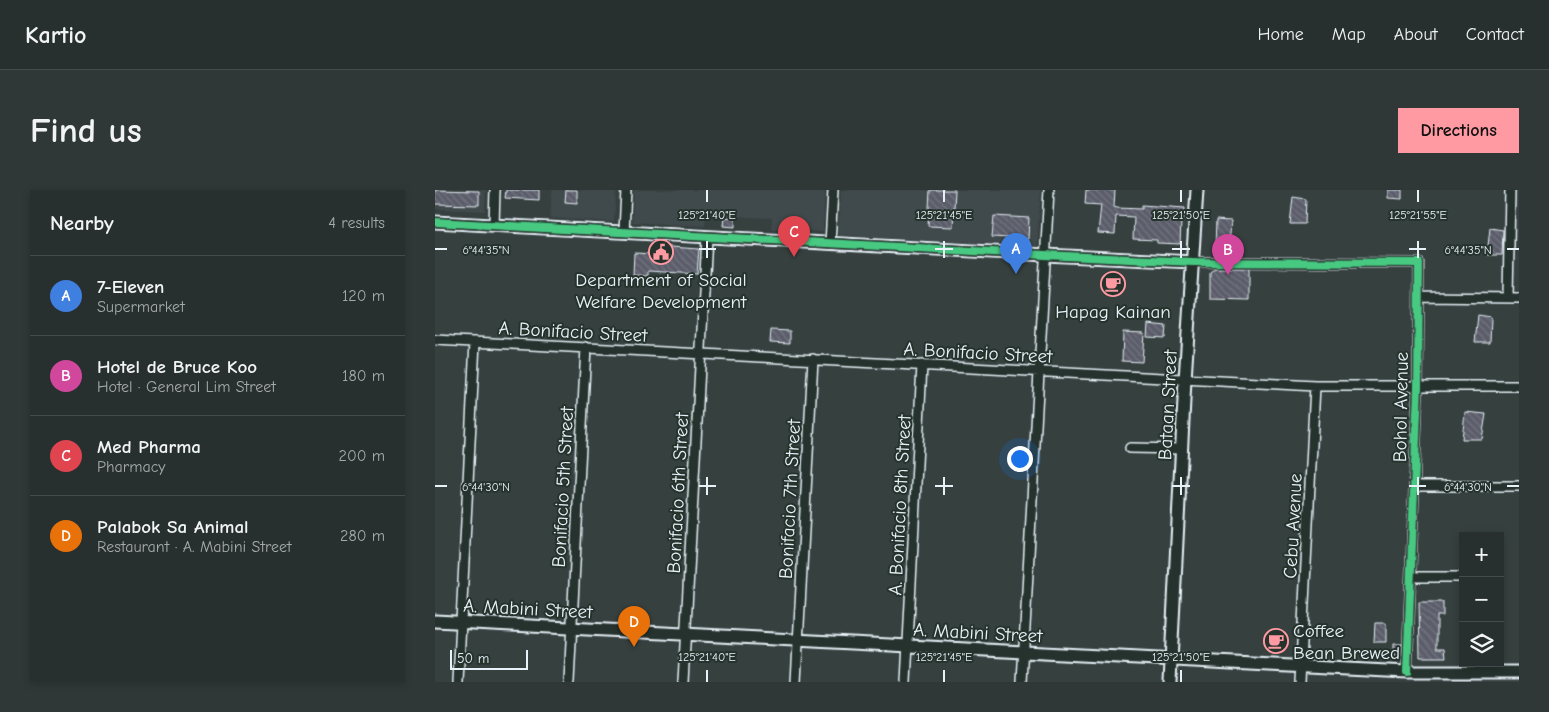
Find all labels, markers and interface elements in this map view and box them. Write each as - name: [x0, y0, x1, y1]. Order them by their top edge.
- text: Kartio: [25, 21, 87, 49]
- text: Home: [1257, 24, 1304, 45]
- text: Map: [1332, 24, 1366, 45]
- text: About: [1394, 24, 1438, 45]
- text: Contact: [1466, 24, 1524, 45]
- button: Directions: [1398, 108, 1519, 153]
- text: Find us: [30, 110, 142, 151]
- text: 125°21'40"E: [678, 208, 736, 222]
- text: 125°21'45"E: [916, 208, 972, 222]
- text: 125°21'50"E: [1152, 208, 1210, 222]
- text: 125°21'55"E: [1389, 208, 1447, 222]
- text: Nearby: [50, 211, 114, 235]
- text: 4 results: [328, 214, 385, 232]
- pin: C: [778, 216, 810, 257]
- pin: A: [1000, 233, 1032, 274]
- pin: B: [1212, 234, 1244, 275]
- public building icon: Department of Social Welfare Development: [648, 239, 674, 265]
- text: 6°44'35"N: [462, 243, 510, 257]
- text: 6°44'35"N: [1444, 243, 1492, 257]
- place label: Department of Social Welfare Development: [575, 269, 747, 313]
- cafe icon: Hapag Kainan: [1100, 271, 1126, 297]
- text: 7-Eleven: [97, 276, 164, 298]
- text: A: [62, 287, 70, 305]
- text: 120 m: [342, 287, 385, 305]
- text: Supermarket: [97, 298, 185, 316]
- place label: Hapag Kainan: [1055, 301, 1171, 323]
- street label: A. Bonifacio Street: [498, 317, 649, 347]
- street label: A. Bonifacio Street: [903, 338, 1054, 368]
- street label: Bataan Street: [1154, 349, 1182, 461]
- street label: Bohol Avenue: [1389, 352, 1413, 462]
- text: Hotel de Bruce Koo: [97, 356, 257, 378]
- text: B: [61, 367, 71, 385]
- text: 180 m: [342, 367, 385, 385]
- text: Hotel · General Lim Street: [97, 378, 276, 396]
- street label: Bonifacio 5th Street: [548, 405, 578, 568]
- street label: Bonifacio 6th Street: [663, 411, 693, 574]
- street label: A. Bonifacio 8th Street: [884, 414, 916, 596]
- street label: Bonifacio 7th Street: [775, 418, 805, 579]
- text: Med Pharma: [97, 436, 201, 458]
- your location: [1007, 446, 1033, 472]
- text: C: [61, 447, 71, 465]
- text: 200 m: [339, 447, 385, 465]
- text: Pharmacy: [97, 458, 166, 476]
- street label: Cebu Avenue: [1279, 473, 1307, 579]
- text: 6°44'30"N: [462, 480, 510, 494]
- text: 6°44'30"N: [1444, 480, 1492, 494]
- text: Palabok Sa Animal: [97, 516, 249, 538]
- text: D: [61, 527, 71, 545]
- text: 280 m: [340, 527, 385, 545]
- map controls: [1459, 532, 1504, 667]
- button: +: [1459, 532, 1504, 577]
- text: Restaurant · A. Mabini Street: [97, 538, 292, 556]
- button: −: [1459, 577, 1504, 622]
- street label: A. Mabini Street: [463, 595, 594, 623]
- pin: D: [618, 606, 650, 647]
- street label: A. Mabini Street: [913, 619, 1044, 647]
- place label: Coffee Bean Brewed: [1293, 620, 1400, 664]
- button: layers: [1459, 622, 1504, 667]
- cafe icon: Coffee Bean Brewed: [1263, 628, 1289, 654]
- scale bar: [450, 647, 527, 670]
- text: 50 m: [457, 650, 489, 667]
- text: 125°21'40"E: [678, 650, 736, 664]
- text: 125°21'45"E: [916, 650, 972, 664]
- text: 125°21'50"E: [1152, 650, 1210, 664]

